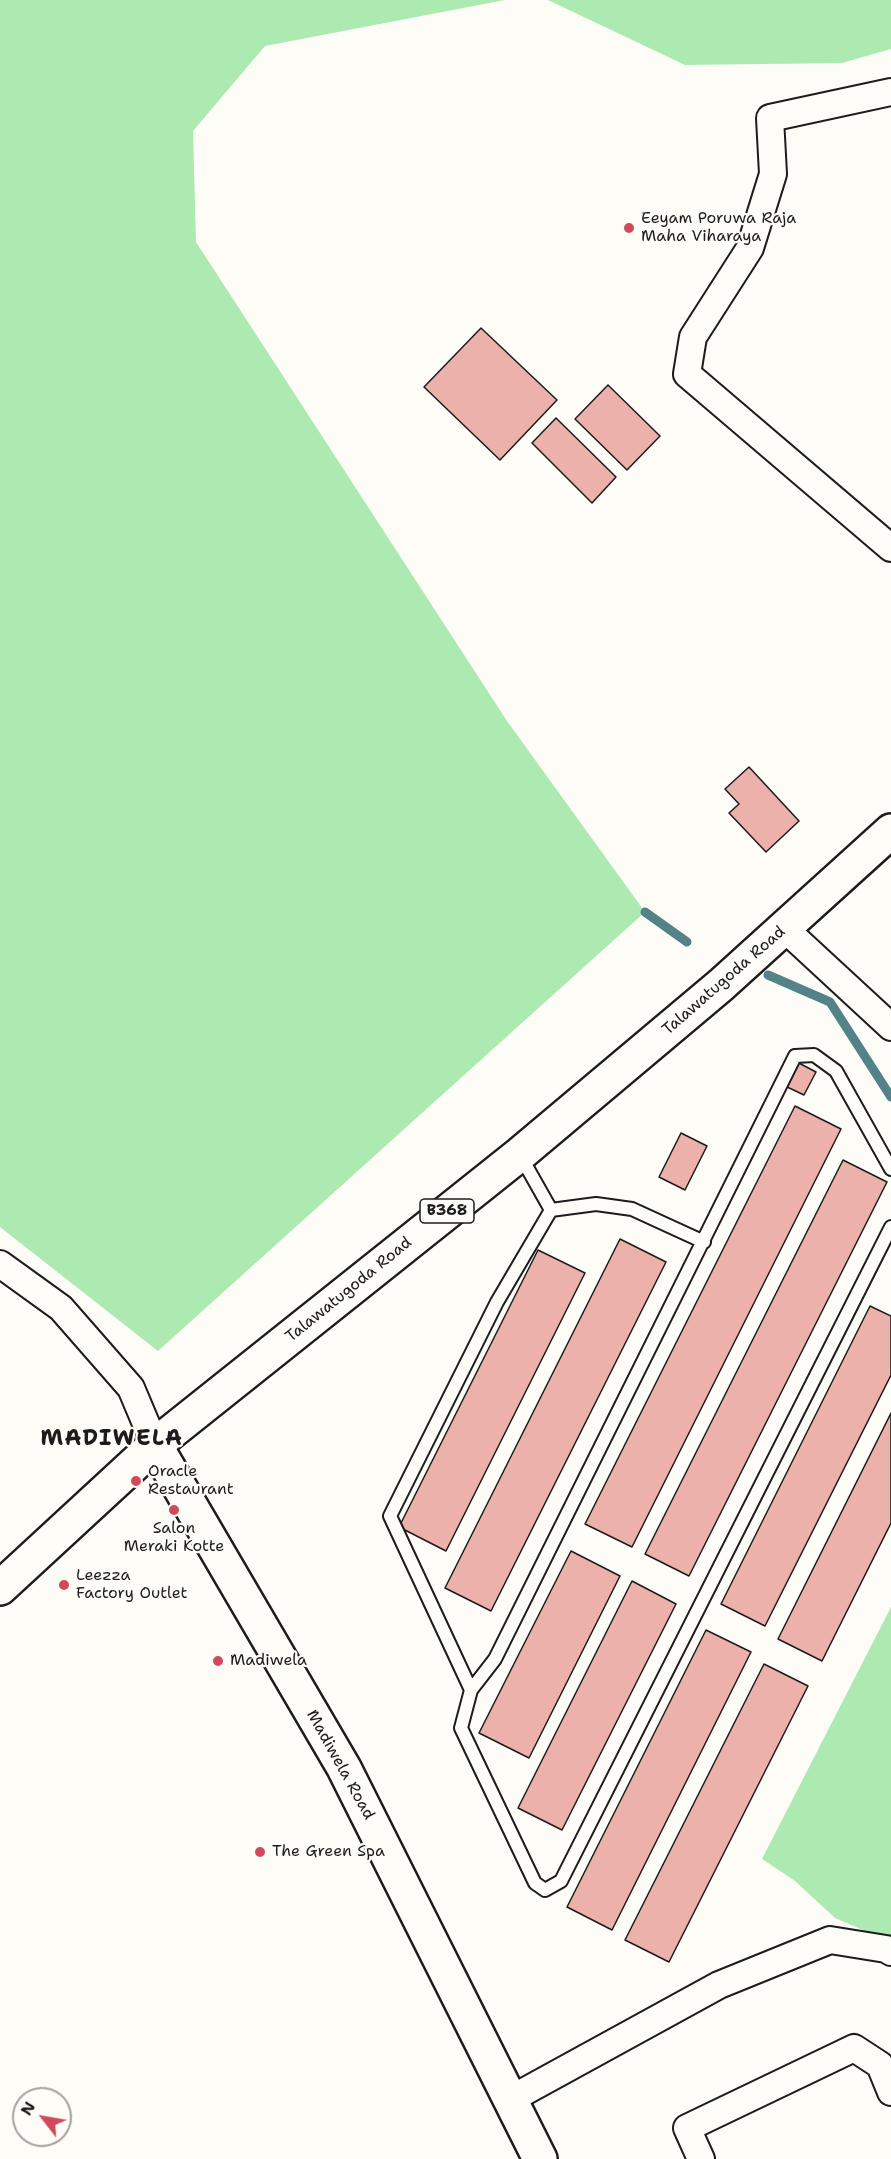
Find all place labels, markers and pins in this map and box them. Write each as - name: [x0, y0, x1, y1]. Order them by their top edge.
- place label: Eeyam Poruwa Raja Maha Viharaya: [641, 209, 796, 247]
- marker: Eeyam Poruwa Raja Maha Viharaya: [622, 221, 636, 235]
- place label: Oracle Restaurant: [148, 1462, 234, 1500]
- marker: Oracle Restaurant: [129, 1474, 143, 1488]
- marker: Salon Meraki Kotte: [167, 1503, 181, 1517]
- place label: Salon Meraki Kotte: [124, 1519, 224, 1557]
- place label: Leezza Factory Outlet: [76, 1566, 188, 1604]
- marker: Leezza Factory Outlet: [57, 1578, 71, 1592]
- place label: Madiwela: [230, 1651, 307, 1671]
- marker: Madiwela: [211, 1654, 225, 1668]
- place label: The Green Spa: [272, 1842, 385, 1862]
- marker: The Green Spa: [253, 1845, 267, 1859]

